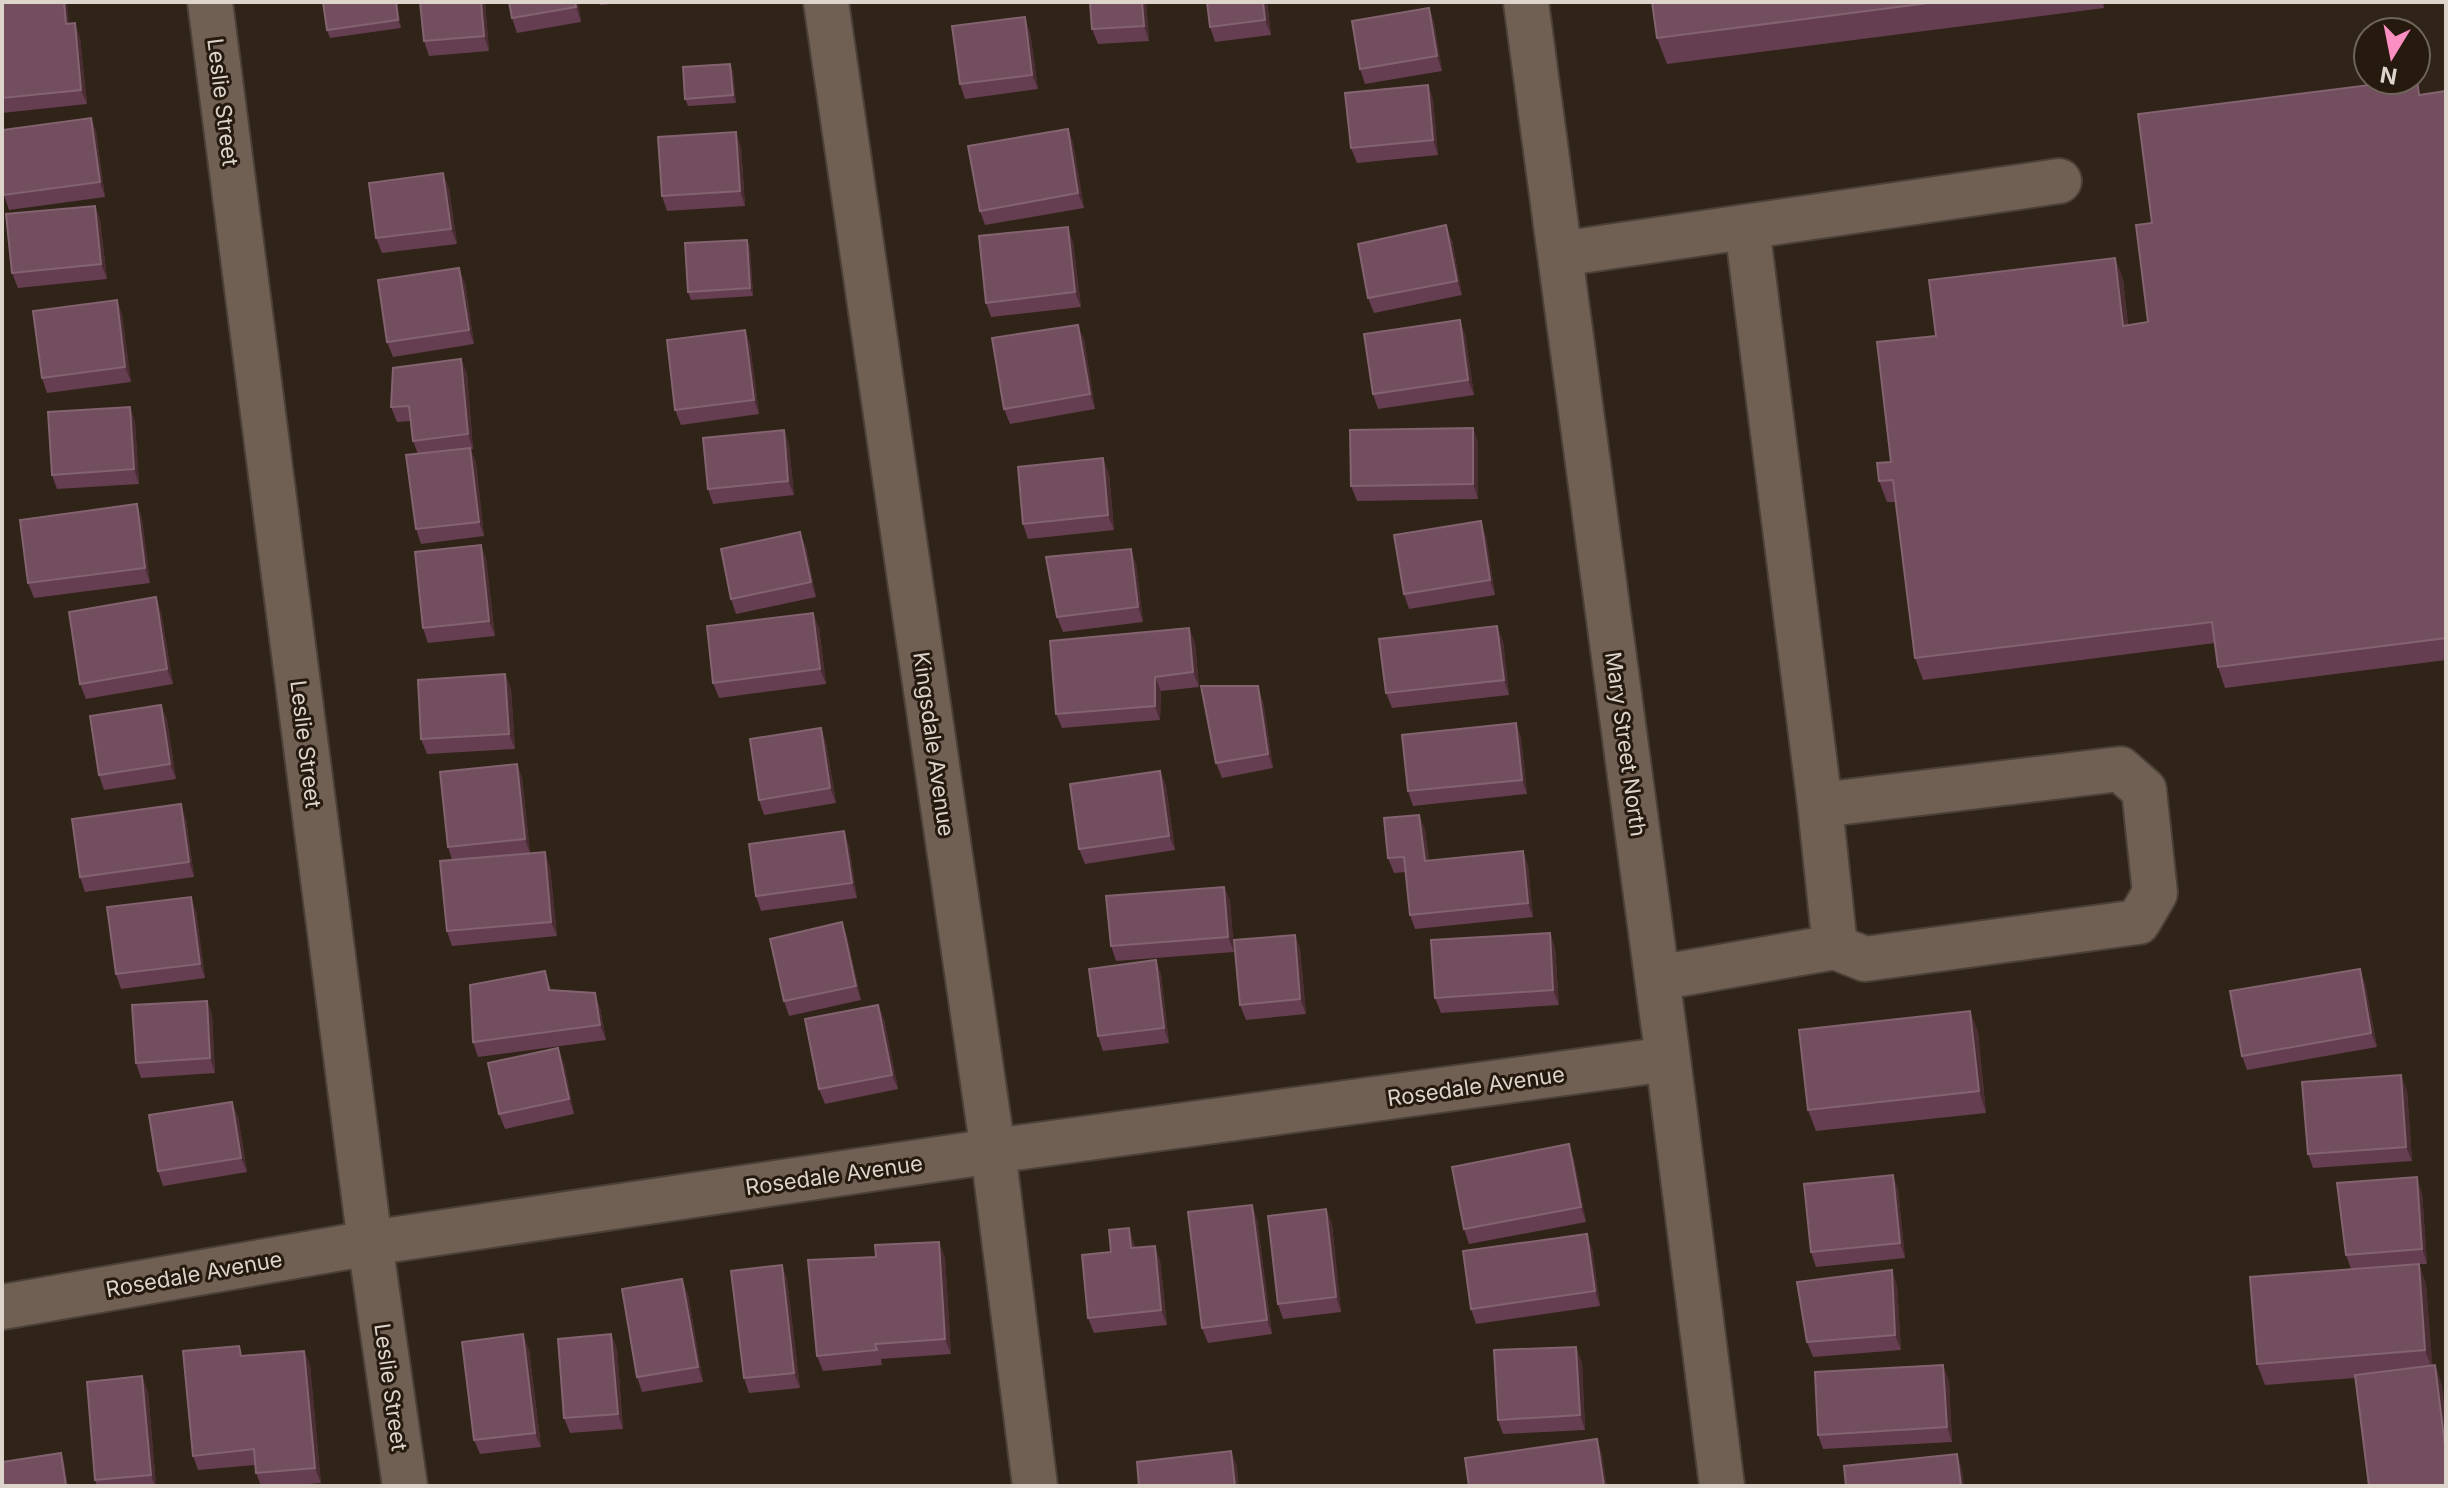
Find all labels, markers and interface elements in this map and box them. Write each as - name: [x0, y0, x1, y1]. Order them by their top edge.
- north arrow: [2352, 16, 2432, 96]
- street label: Leslie Street: [202, 37, 244, 167]
- text: N: [2378, 61, 2399, 90]
- street label: Kingsdale Avenue: [908, 650, 960, 838]
- street label: Mary Street North: [1600, 650, 1652, 838]
- street label: Leslie Street: [285, 679, 327, 809]
- street label: Rosedale Avenue: [1386, 1061, 1566, 1111]
- street label: Rosedale Avenue: [744, 1150, 924, 1200]
- street label: Rosedale Avenue: [104, 1246, 284, 1302]
- street label: Leslie Street: [369, 1321, 413, 1453]

